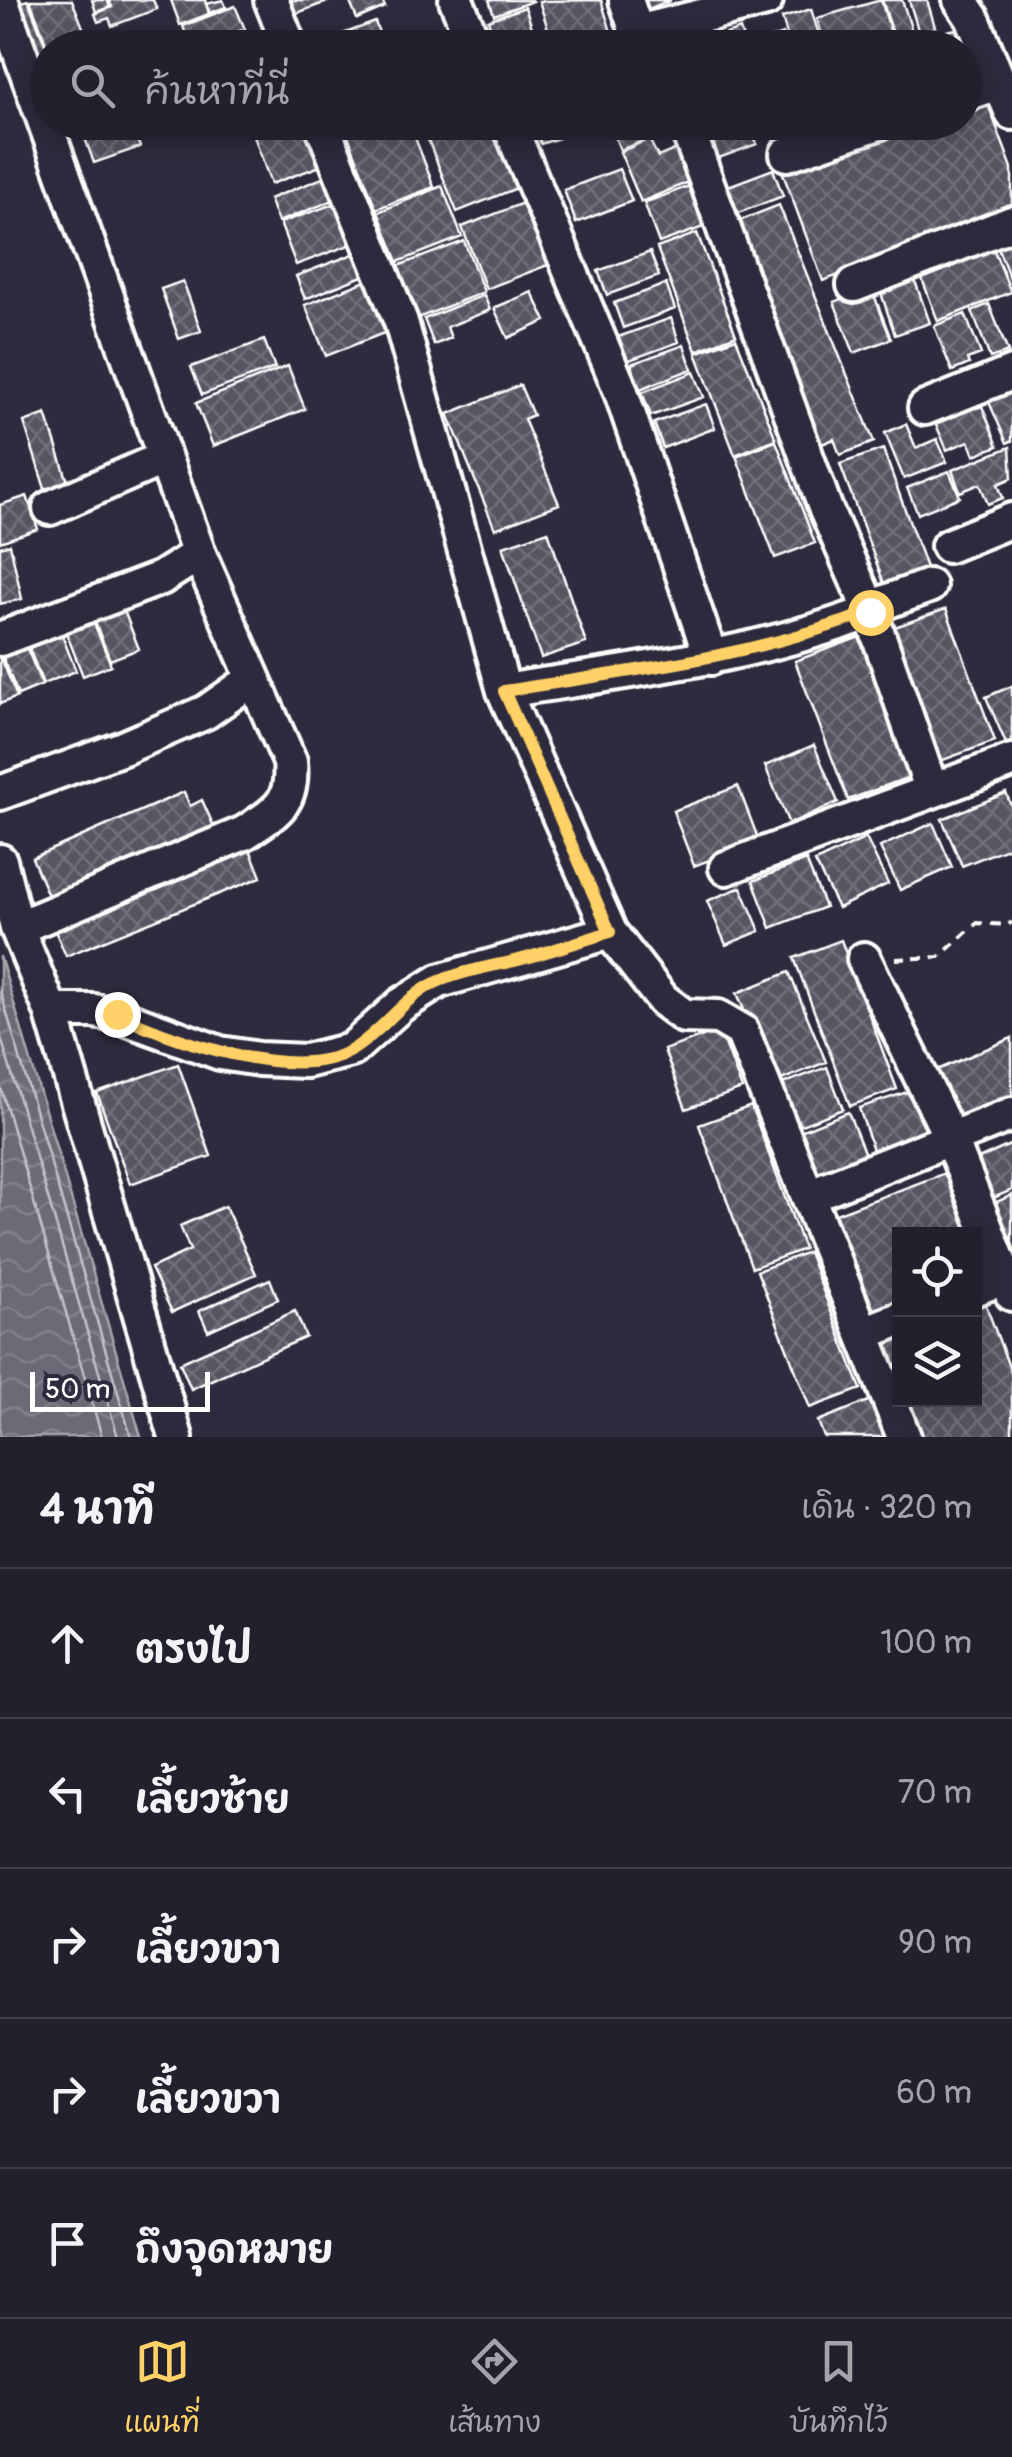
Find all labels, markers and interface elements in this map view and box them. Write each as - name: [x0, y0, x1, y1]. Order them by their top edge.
- search box: [30, 30, 982, 140]
- icon: search: [65, 58, 120, 113]
- text: ค้นหาที่นี่: [145, 68, 289, 116]
- route start: [848, 590, 894, 636]
- route end: [95, 992, 141, 1038]
- map controls: [892, 1227, 982, 1407]
- button: locate: [892, 1227, 982, 1317]
- button: layers: [892, 1317, 982, 1407]
- scale bar: [30, 1367, 210, 1412]
- text: 50 m: [45, 1372, 110, 1407]
- text: 4 นาที: [40, 1484, 154, 1536]
- text: เดิน · 320 m: [801, 1488, 972, 1528]
- icon: ahead: [40, 1616, 95, 1671]
- text: 100 m: [880, 1623, 972, 1663]
- text: ตรงไป: [135, 1626, 252, 1674]
- icon: left: [40, 1766, 95, 1821]
- text: 70 m: [898, 1773, 972, 1813]
- text: เลี้ยวซ้าย: [135, 1776, 290, 1824]
- icon: right: [40, 1916, 95, 1971]
- text: 90 m: [898, 1923, 972, 1963]
- text: เลี้ยวขวา: [135, 1926, 281, 1974]
- icon: right: [40, 2066, 95, 2121]
- text: 60 m: [896, 2073, 972, 2113]
- text: เลี้ยวขวา: [135, 2076, 281, 2124]
- icon: arrive: [40, 2216, 95, 2271]
- text: ถึงจุดหมาย: [135, 2226, 333, 2274]
- tab: แผนที่: [124, 2334, 200, 2443]
- tab: เส้นทาง: [448, 2334, 541, 2443]
- tab: บันทึกไว้: [789, 2334, 888, 2443]

